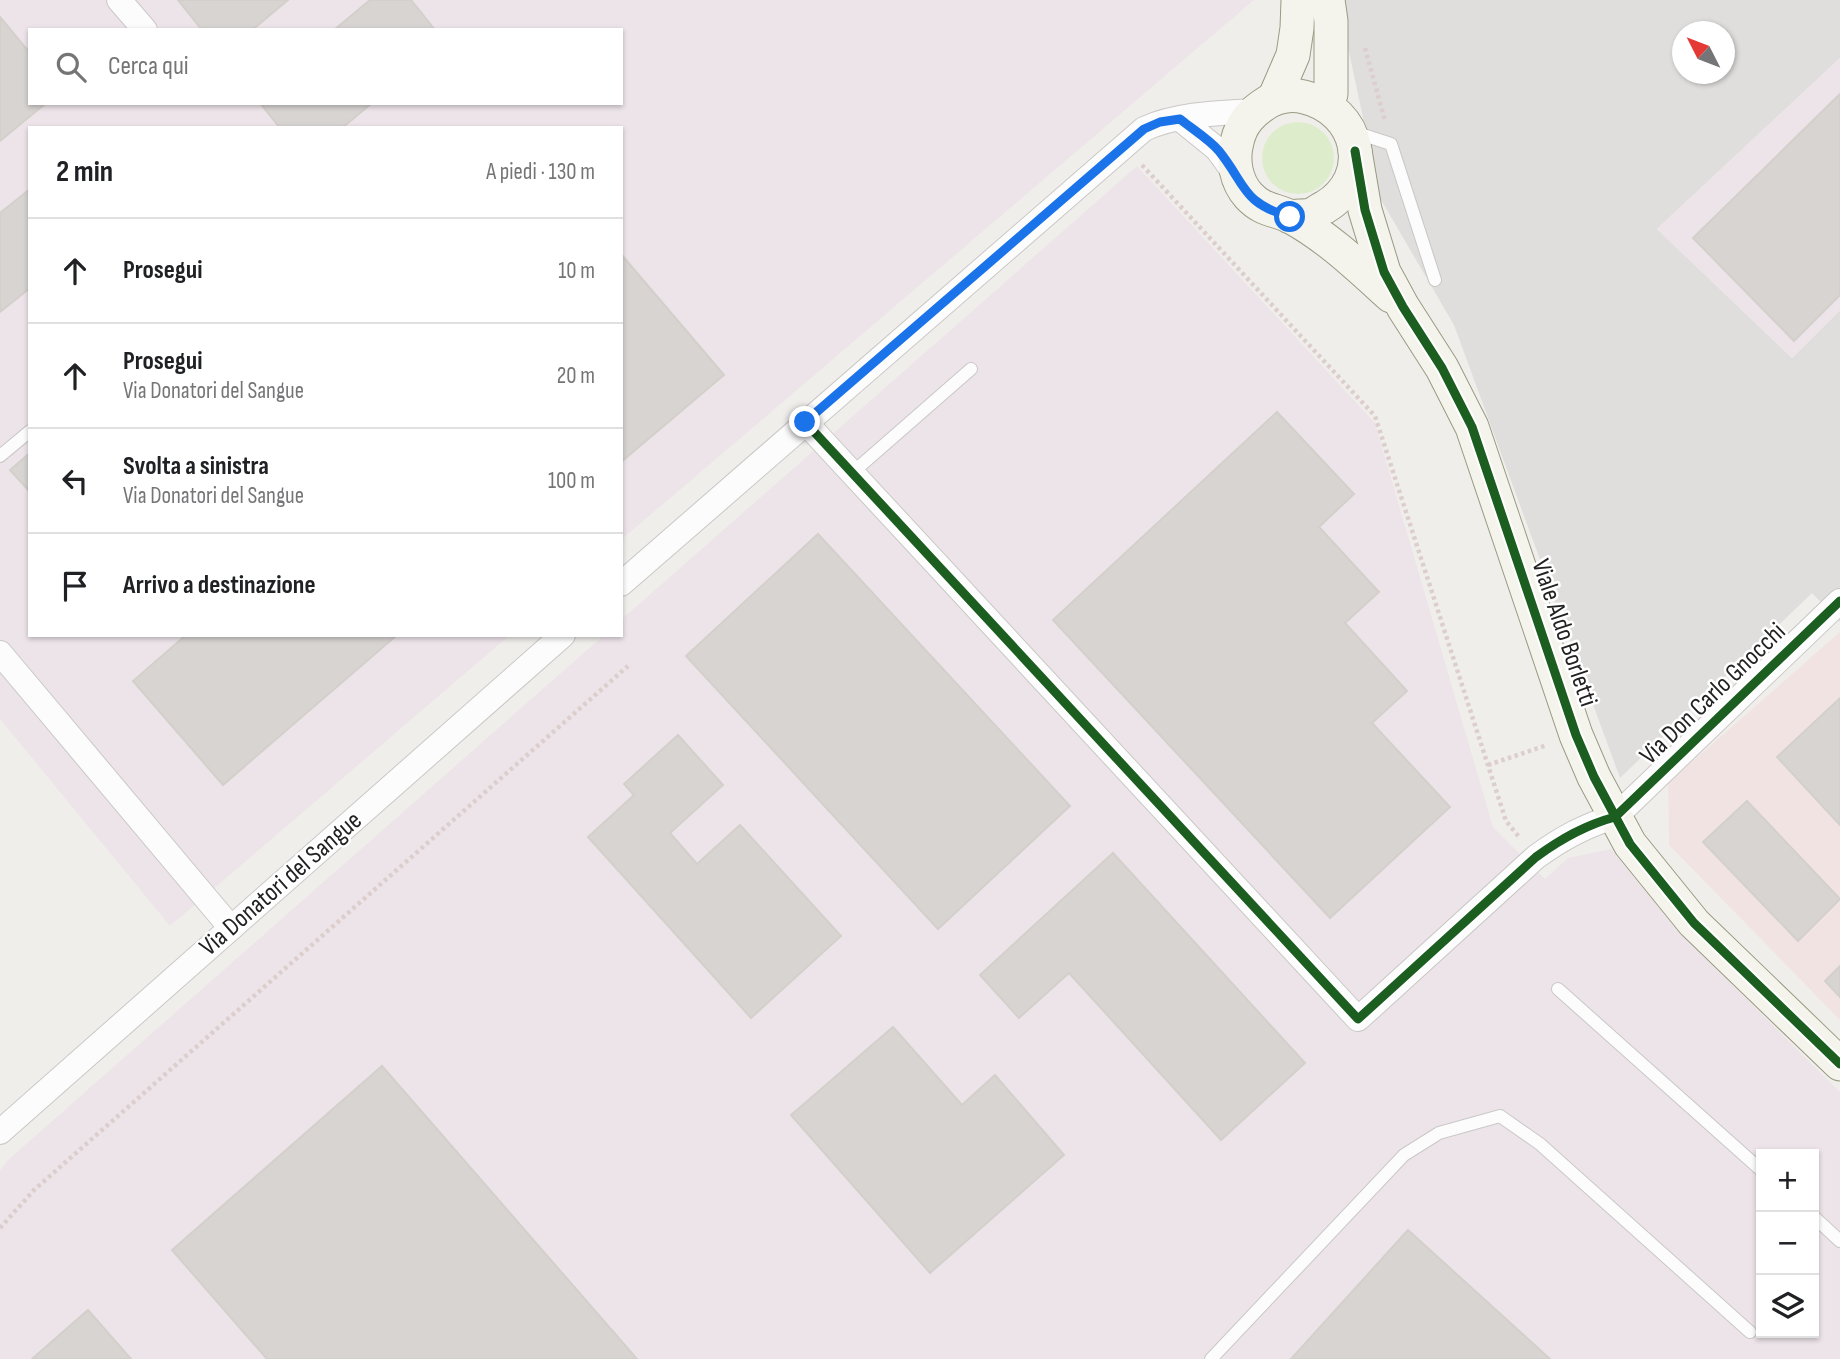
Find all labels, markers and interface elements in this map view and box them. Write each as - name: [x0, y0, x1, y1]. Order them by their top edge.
- north arrow: [1672, 21, 1735, 84]
- search box: [28, 28, 623, 105]
- icon: search: [52, 48, 90, 86]
- text: Cerca qui: [108, 51, 189, 82]
- text: 2 min: [56, 154, 113, 190]
- text: A piedi · 130 m: [486, 158, 595, 186]
- route start: [1274, 201, 1305, 232]
- icon: ahead: [56, 252, 94, 290]
- text: Prosegui: [123, 255, 202, 286]
- text: 10 m: [558, 257, 595, 285]
- text: Prosegui: [123, 346, 202, 377]
- icon: ahead: [56, 357, 94, 395]
- text: 20 m: [557, 362, 595, 390]
- text: Via Donatori del Sangue: [123, 377, 304, 405]
- route end: [789, 406, 820, 437]
- text: Svolta a sinistra: [123, 451, 269, 482]
- icon: left: [56, 462, 94, 500]
- text: 100 m: [548, 467, 595, 495]
- text: Via Donatori del Sangue: [123, 482, 304, 510]
- street label: Viale Aldo Borletti: [1524, 555, 1604, 711]
- icon: arrive: [56, 567, 94, 605]
- text: Arrivo a destinazione: [123, 570, 316, 601]
- street label: Via Don Carlo Gnocchi: [1634, 617, 1792, 771]
- street label: Via Donatori del Sangue: [194, 805, 368, 963]
- map controls: [1756, 1149, 1819, 1338]
- button: +: [1756, 1149, 1819, 1212]
- button: −: [1756, 1212, 1819, 1275]
- button: layers: [1756, 1275, 1819, 1338]

